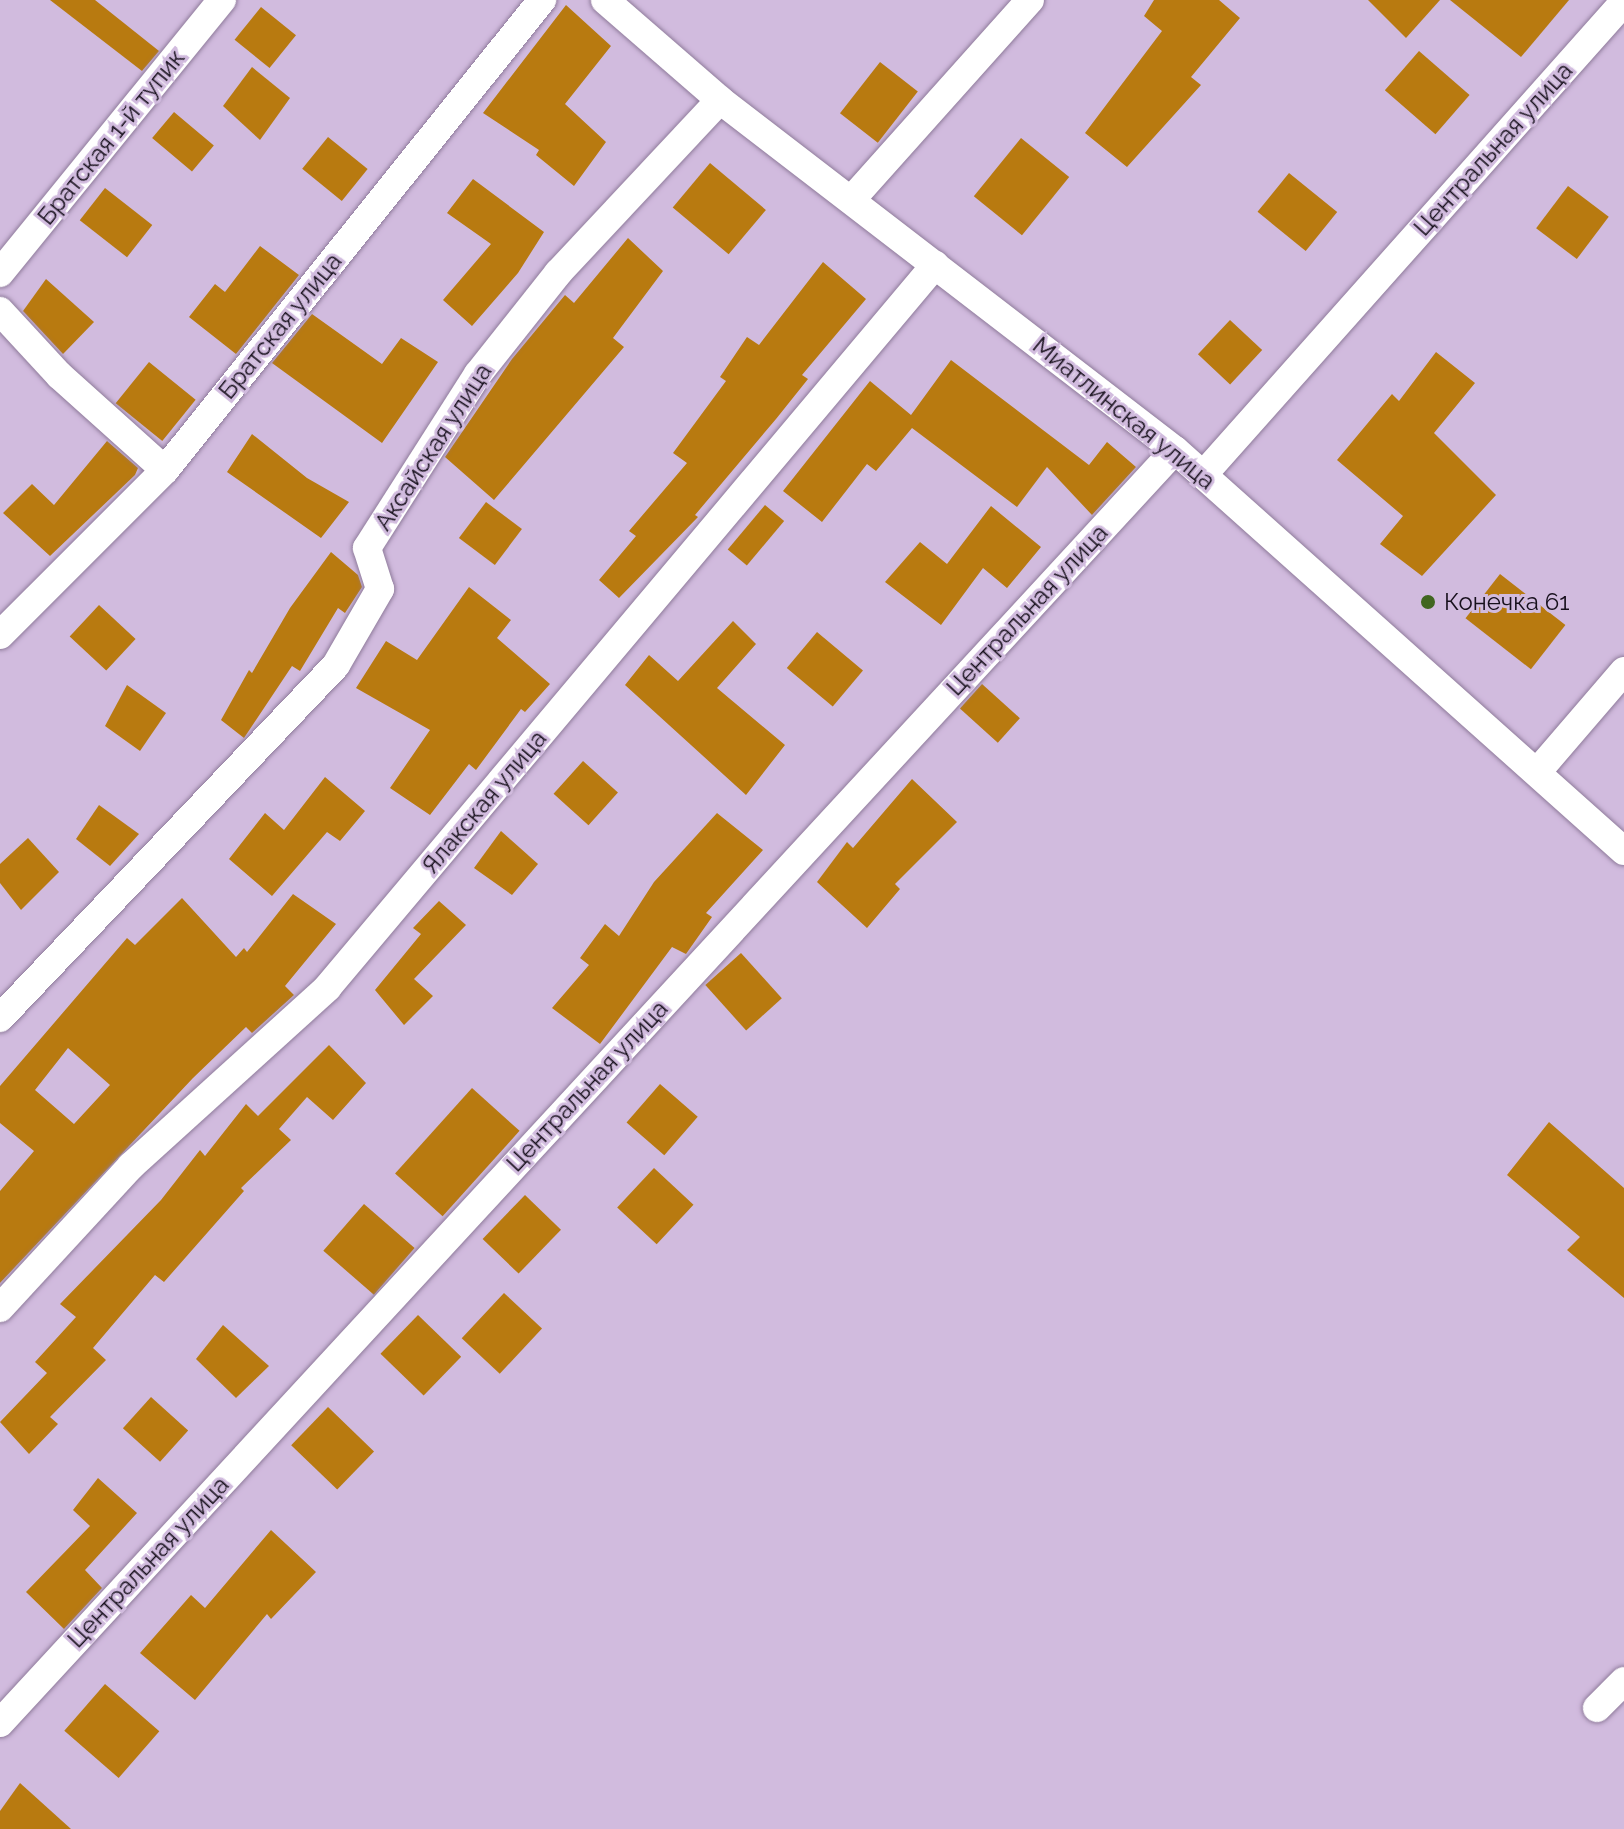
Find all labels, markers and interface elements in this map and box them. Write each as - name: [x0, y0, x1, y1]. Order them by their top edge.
- street label: Братская 1-й тупик: [31, 43, 191, 231]
- street label: Центральная улица: [1407, 56, 1579, 242]
- street label: Братская улица: [212, 247, 348, 405]
- street label: Миатлинская улица: [1027, 330, 1221, 496]
- street label: Аксайская улица: [368, 358, 498, 536]
- street label: Центральная улица: [940, 518, 1114, 702]
- place label: Конечка 61: [1444, 588, 1570, 616]
- marker: Конечка 61: [1419, 593, 1437, 611]
- street label: Ялакская улица: [415, 724, 553, 880]
- street label: Центральная улица: [500, 994, 674, 1178]
- street label: Центральная улица: [61, 1470, 235, 1654]

